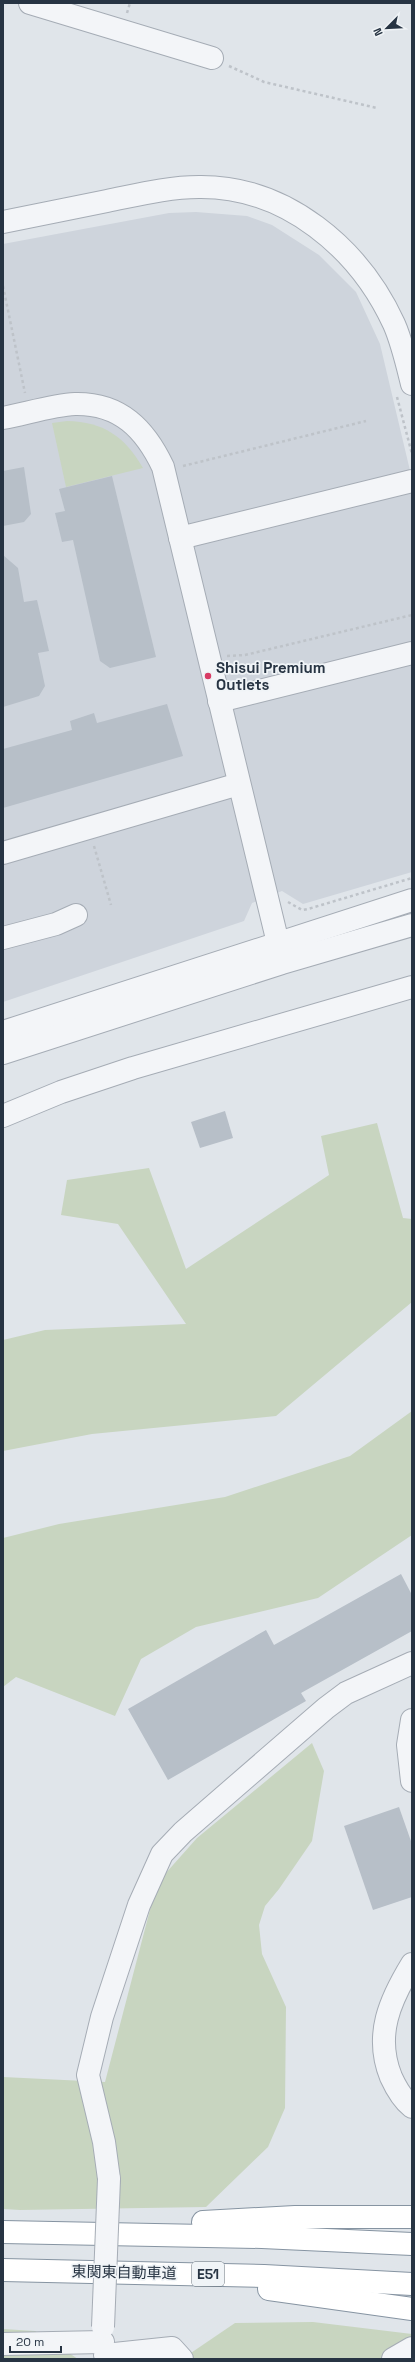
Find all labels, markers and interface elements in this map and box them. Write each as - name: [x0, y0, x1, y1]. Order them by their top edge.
- north arrow: [367, 8, 407, 48]
- text: N: [370, 26, 386, 38]
- place label: Shisui Premium Outlets: [216, 658, 325, 694]
- marker: Shisui Premium Outlets: [203, 671, 213, 681]
- street label: 東関東自動車道: [71, 2262, 177, 2282]
- road number: E51: [192, 2262, 224, 2286]
- scale bar: [10, 2328, 61, 2354]
- text: 20 m: [16, 2334, 44, 2350]

